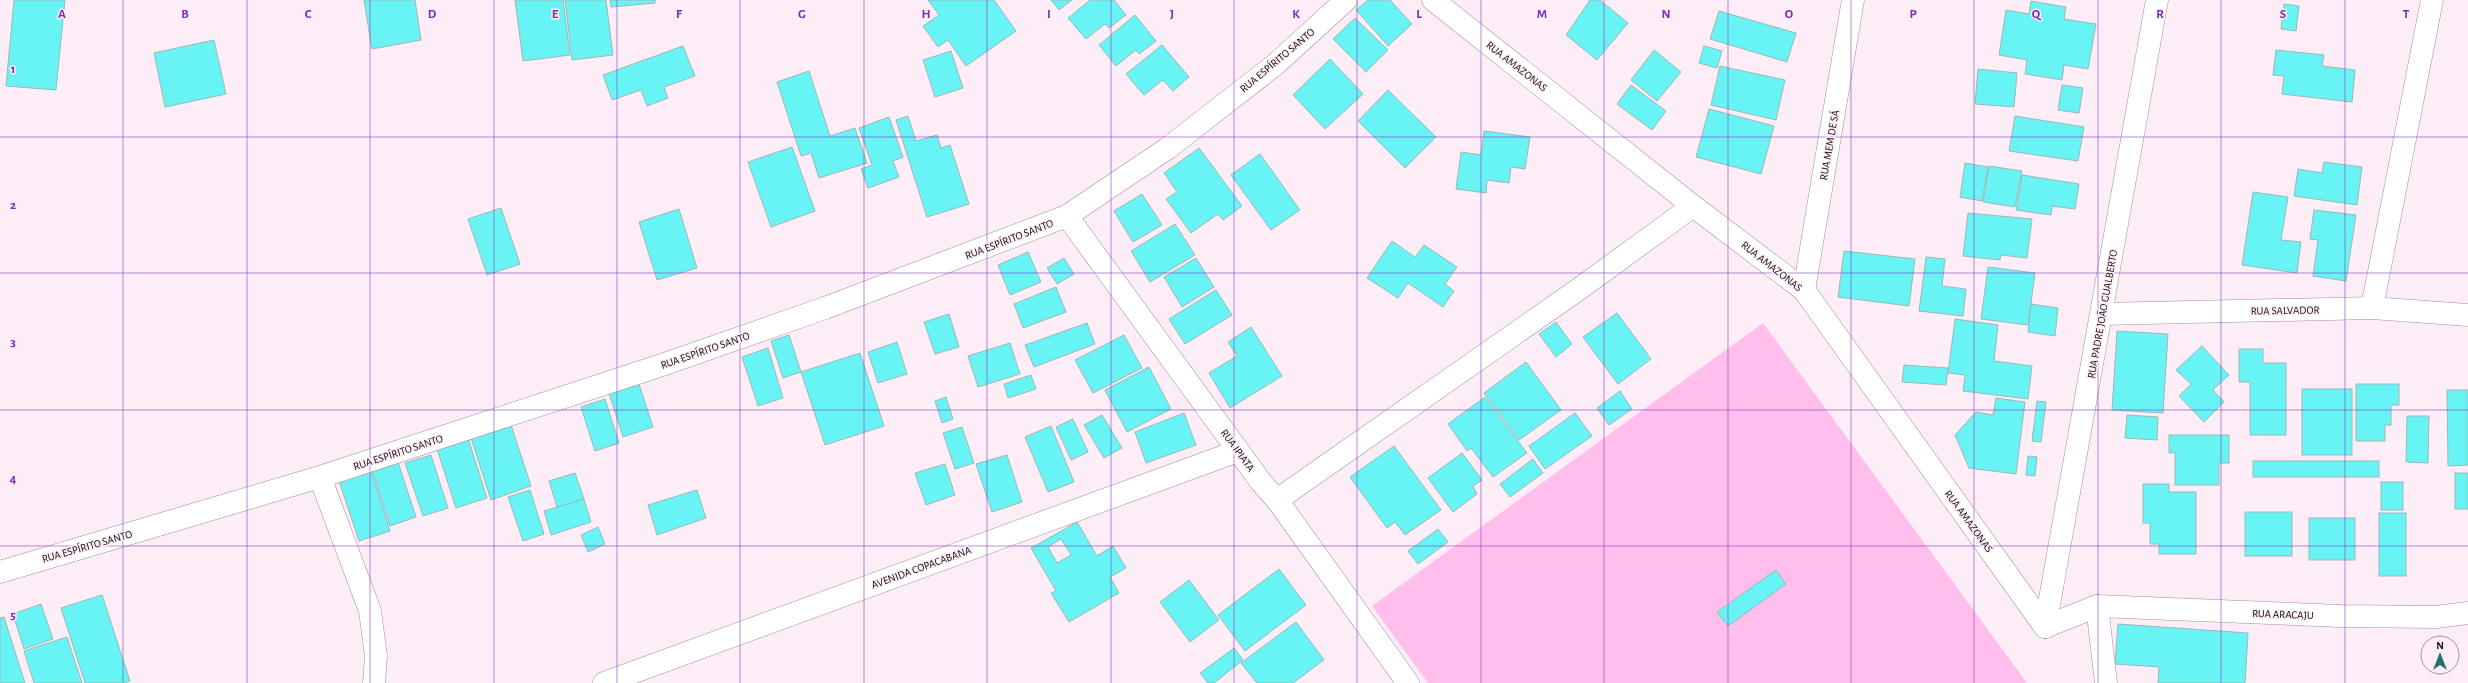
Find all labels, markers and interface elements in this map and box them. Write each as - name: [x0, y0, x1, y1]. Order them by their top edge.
- text: A: [58, 8, 66, 21]
- text: B: [181, 8, 189, 21]
- text: C: [305, 8, 312, 21]
- text: D: [428, 8, 437, 21]
- text: E: [552, 8, 559, 21]
- text: F: [676, 8, 683, 21]
- text: G: [798, 8, 806, 21]
- text: H: [921, 8, 931, 21]
- text: I: [1047, 8, 1051, 21]
- text: J: [1170, 8, 1174, 21]
- text: K: [1292, 8, 1300, 21]
- text: L: [1416, 8, 1422, 21]
- text: M: [1537, 8, 1547, 21]
- text: N: [1661, 8, 1671, 21]
- text: O: [1785, 8, 1794, 21]
- text: P: [1909, 8, 1917, 21]
- text: Q: [2032, 8, 2042, 21]
- text: R: [2156, 8, 2164, 21]
- text: S: [2280, 8, 2287, 21]
- text: T: [2403, 8, 2410, 21]
- street label: RUA ESPÍRITO SANTO: [1237, 25, 1317, 95]
- street label: RUA AMAZONAS: [1484, 39, 1549, 94]
- text: 1: [11, 63, 15, 76]
- street label: RUA MEM DE SÁ: [1817, 108, 1841, 181]
- text: 2: [10, 199, 16, 212]
- street label: RUA ESPÍRITO SANTO: [963, 217, 1055, 261]
- street label: RUA AMAZONAS: [1739, 239, 1804, 294]
- street label: RUA PADRE JOÃO GUALBERTO: [2086, 249, 2119, 379]
- street label: RUA SALVADOR: [2250, 304, 2320, 317]
- street label: RUA ESPÍRITO SANTO: [659, 329, 751, 371]
- text: 3: [10, 336, 16, 349]
- street label: RUA IPIATA: [1219, 427, 1257, 474]
- street label: RUA ESPÍRITO SANTO: [352, 432, 444, 472]
- text: 4: [10, 473, 17, 486]
- street label: RUA AMAZONAS: [1942, 488, 1995, 554]
- street label: RUA ESPÍRITO SANTO: [40, 527, 134, 565]
- street label: AVENIDA COPACABANA: [870, 544, 973, 591]
- street label: RUA ARACAJU: [2252, 608, 2314, 621]
- text: 5: [10, 609, 16, 622]
- north arrow: [2420, 635, 2460, 675]
- text: N: [2436, 640, 2444, 651]

